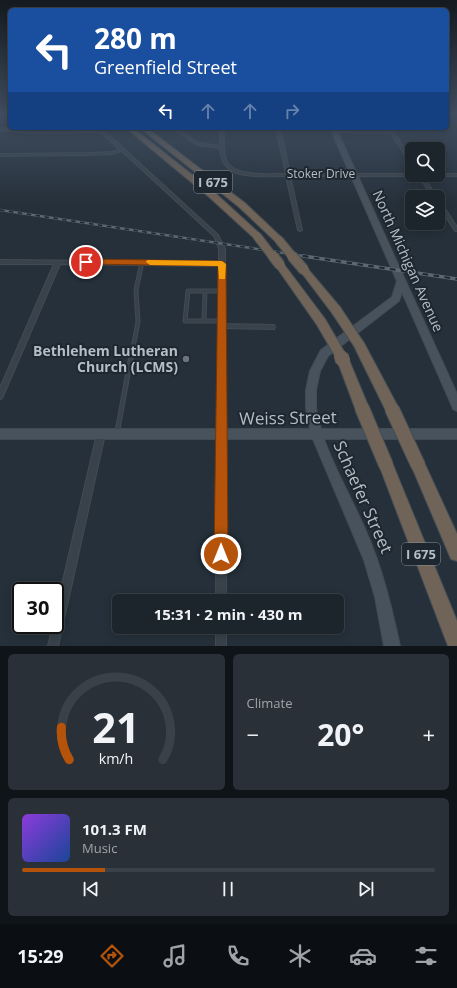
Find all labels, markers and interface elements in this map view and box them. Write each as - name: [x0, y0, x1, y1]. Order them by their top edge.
- text: 280 m: [94, 19, 177, 57]
- icon: left: [28, 24, 80, 76]
- text: Greenfield Street: [94, 55, 237, 79]
- icon: left: [155, 100, 177, 122]
- icon: ahead: [197, 100, 219, 122]
- icon: ahead: [239, 100, 261, 122]
- icon: right: [281, 100, 303, 122]
- map controls: [405, 142, 445, 230]
- button: search: [405, 142, 445, 182]
- street label: Stoker Drive: [287, 165, 356, 182]
- road number: I 675: [194, 171, 232, 193]
- street label: North Michigan Avenue: [369, 187, 448, 335]
- button: layers: [405, 190, 445, 230]
- pin: [69, 245, 103, 279]
- icon: arrive: [75, 251, 97, 273]
- place label: Bethlehem Lutheran Church (LCMS): [33, 341, 178, 376]
- marker: Bethlehem Lutheran Church (LCMS): [181, 354, 191, 364]
- street label: Weiss Street: [239, 405, 337, 430]
- street label: Schaefer Street: [328, 437, 399, 557]
- position arrow: [200, 533, 242, 575]
- road number: I 675: [402, 543, 440, 565]
- speed limit sign: 30: [12, 582, 64, 634]
- text: 15:31 · 2 min · 430 m: [154, 604, 302, 624]
- text: Climate: [247, 694, 292, 712]
- text: 21: [92, 699, 140, 755]
- text: 20°: [317, 714, 364, 755]
- text: −: [247, 719, 259, 749]
- text: +: [422, 719, 435, 749]
- text: km/h: [99, 749, 134, 768]
- text: 101.3 FM: [82, 819, 147, 839]
- text: Music: [82, 839, 117, 857]
- icon: previous: [80, 878, 102, 900]
- icon: pause: [217, 878, 239, 900]
- icon: next: [355, 878, 377, 900]
- icon: directions: [98, 942, 126, 970]
- icon: music: [161, 942, 189, 970]
- icon: phone: [224, 942, 252, 970]
- icon: climate: [286, 942, 314, 970]
- icon: car: [349, 942, 377, 970]
- icon: filters: [412, 942, 440, 970]
- text: 15:29: [17, 944, 64, 968]

